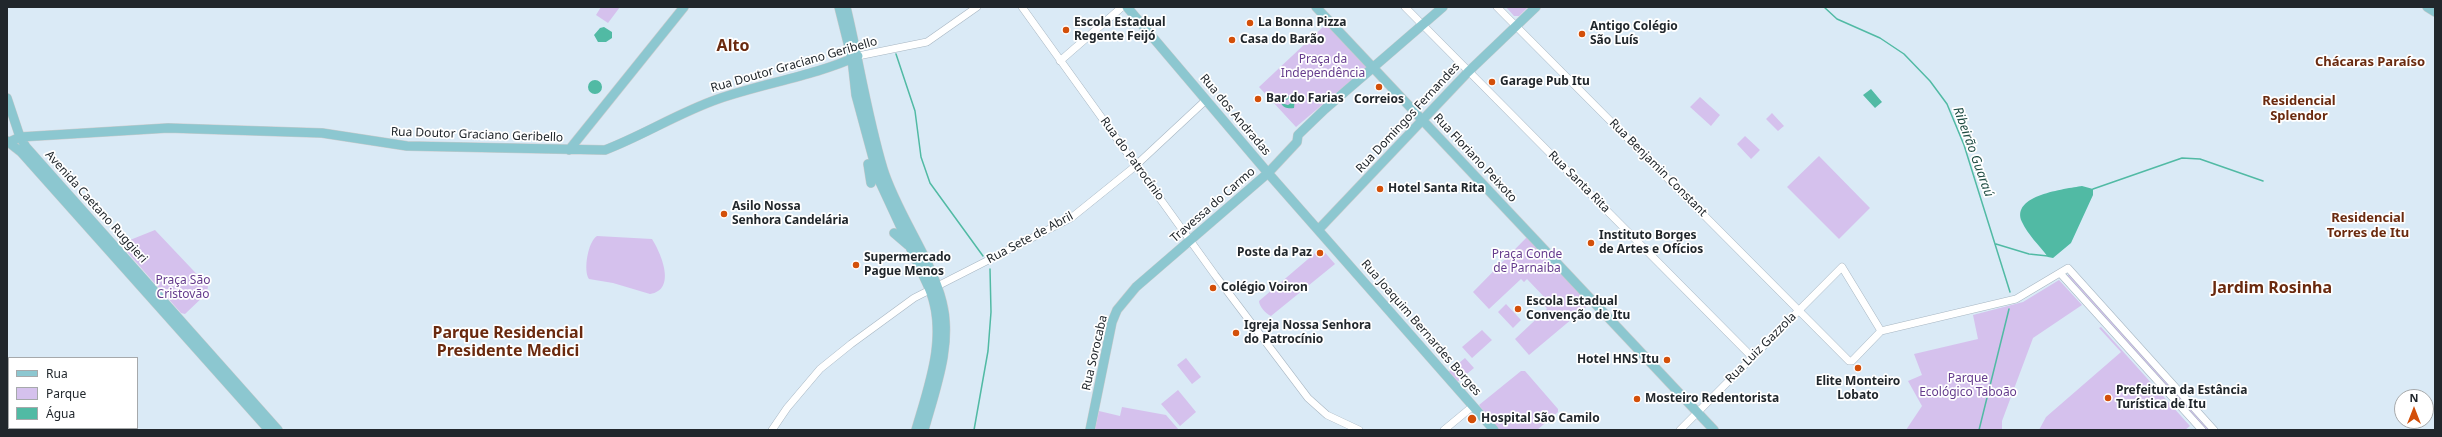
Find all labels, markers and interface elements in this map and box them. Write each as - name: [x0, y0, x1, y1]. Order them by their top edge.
- place label: Escola Estadual Regente Feijó: [1074, 16, 1166, 44]
- place label: La Bonna Pizza: [1258, 16, 1346, 30]
- marker: La Bonna Pizza: [1245, 18, 1255, 28]
- place label: Antigo Colégio São Luís: [1590, 20, 1678, 48]
- marker: Escola Estadual Regente Feijó: [1061, 25, 1071, 35]
- marker: Antigo Colégio São Luís: [1577, 29, 1587, 39]
- place label: Casa do Barão: [1240, 33, 1324, 47]
- street label: Rua Doutor Graciano Geribello: [709, 34, 879, 96]
- marker: Casa do Barão: [1227, 35, 1237, 45]
- district label: Alto: [717, 36, 749, 56]
- park label: Praça da Independência: [1281, 53, 1365, 81]
- district label: Chácaras Paraíso: [2315, 54, 2425, 70]
- street label: Rua Domingos Fernandes: [1353, 60, 1463, 176]
- street label: Rua dos Andradas: [1197, 71, 1273, 159]
- place label: Garage Pub Itu: [1500, 75, 1590, 89]
- marker: Garage Pub Itu: [1487, 77, 1497, 87]
- marker: Correios: [1374, 82, 1384, 92]
- place label: Bar do Farias: [1266, 92, 1344, 106]
- place label: Correios: [1354, 93, 1404, 107]
- district label: Residencial Splendor: [2262, 93, 2336, 124]
- marker: Bar do Farias: [1253, 94, 1263, 104]
- water label: Ribeirão Guaraú: [1949, 105, 1997, 199]
- street label: Rua Floriano Peixoto: [1430, 111, 1520, 205]
- street label: Rua do Patrocínio: [1097, 115, 1167, 203]
- street label: Rua Benjamin Constant: [1606, 116, 1710, 220]
- street label: Rua Doutor Graciano Geribello: [391, 125, 563, 145]
- street label: Avenida Caetano Ruggieri: [42, 148, 150, 266]
- street label: Rua Santa Rita: [1545, 148, 1613, 216]
- street label: Travessa do Carmo: [1168, 164, 1258, 246]
- place label: Hotel Santa Rita: [1388, 182, 1485, 196]
- marker: Hotel Santa Rita: [1375, 184, 1385, 194]
- place label: Asilo Nossa Senhora Candelária: [732, 200, 849, 228]
- marker: Asilo Nossa Senhora Candelária: [719, 209, 729, 219]
- street label: Rua Sete de Abril: [984, 209, 1076, 267]
- district label: Residencial Torres de Itu: [2327, 210, 2409, 241]
- place label: Instituto Borges de Artes e Ofícios: [1599, 229, 1703, 257]
- marker: Instituto Borges de Artes e Ofícios: [1586, 238, 1596, 248]
- place label: Poste da Paz: [1237, 246, 1312, 260]
- marker: Poste da Paz: [1315, 248, 1325, 258]
- park label: Praça Conde de Parnaiba: [1492, 248, 1562, 276]
- place label: Supermercado Pague Menos: [864, 251, 951, 279]
- street label: Rua Joaquim Bernardes Borges: [1358, 257, 1484, 399]
- marker: Supermercado Pague Menos: [851, 260, 861, 270]
- park label: Praça São Cristovão: [156, 274, 210, 302]
- district label: Jardim Rosinha: [2212, 278, 2332, 298]
- place label: Colégio Voiron: [1221, 281, 1308, 295]
- marker: Colégio Voiron: [1208, 283, 1218, 293]
- place label: Escola Estadual Convenção de Itu: [1526, 295, 1630, 323]
- marker: Escola Estadual Convenção de Itu: [1513, 304, 1523, 314]
- street label: Rua Luiz Gazzola: [1723, 310, 1799, 386]
- street label: Rua Sorocaba: [1079, 314, 1111, 392]
- place label: Igreja Nossa Senhora do Patrocínio: [1244, 319, 1371, 347]
- district label: Parque Residencial Presidente Medici: [433, 323, 583, 361]
- marker: Igreja Nossa Senhora do Patrocínio: [1231, 328, 1241, 338]
- place label: Hotel HNS Itu: [1577, 353, 1659, 367]
- marker: Hotel HNS Itu: [1662, 355, 1672, 365]
- legend: [8, 357, 138, 429]
- marker: Elite Monteiro Lobato: [1853, 363, 1863, 373]
- text: Rua: [46, 365, 68, 382]
- park label: Parque Ecológico Taboão: [1919, 372, 2017, 400]
- place label: Elite Monteiro Lobato: [1816, 375, 1900, 403]
- place label: Prefeitura da Estância Turística de Itu: [2116, 384, 2247, 412]
- text: Parque: [46, 385, 86, 402]
- north arrow: [2394, 389, 2434, 429]
- text: N: [2410, 390, 2418, 405]
- place label: Mosteiro Redentorista: [1645, 392, 1779, 406]
- marker: Prefeitura da Estância Turística de Itu: [2103, 393, 2113, 403]
- marker: Mosteiro Redentorista: [1632, 394, 1642, 404]
- text: Água: [46, 405, 75, 422]
- place label: Hospital São Camilo: [1481, 412, 1600, 426]
- marker: Hospital São Camilo: [1466, 413, 1478, 425]

